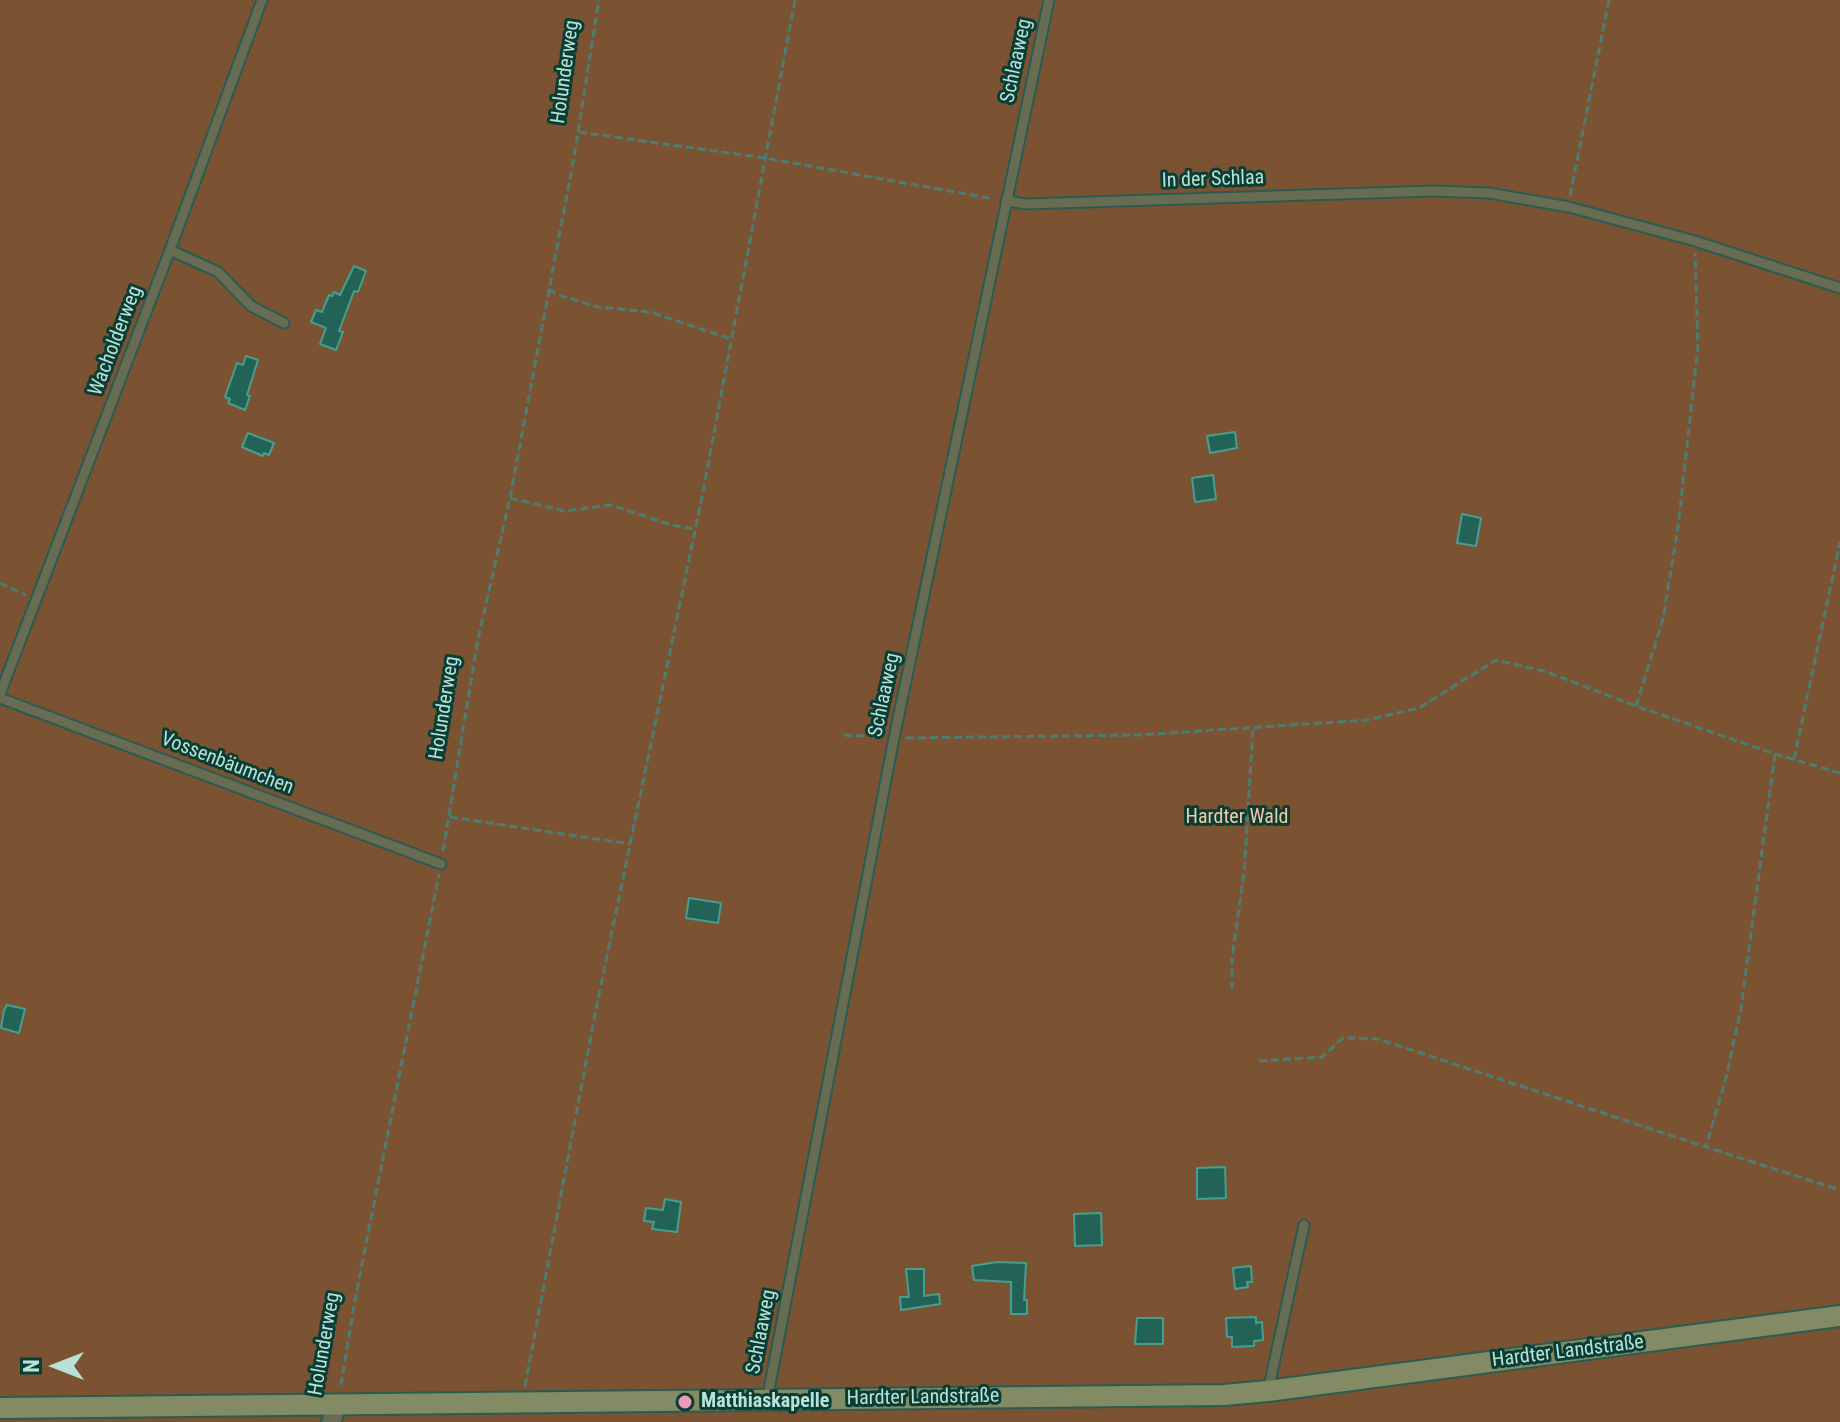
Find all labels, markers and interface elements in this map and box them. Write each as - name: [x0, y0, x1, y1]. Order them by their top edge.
- street label: Schlaaweg: [996, 17, 1038, 105]
- street label: Holunderweg: [547, 19, 585, 125]
- street label: In der Schlaa: [1161, 166, 1265, 194]
- street label: Wacholderweg: [84, 283, 148, 399]
- street label: Schlaaweg: [864, 651, 906, 739]
- street label: Holunderweg: [425, 655, 465, 761]
- street label: Vossenbäumchen: [157, 728, 297, 800]
- park label: Hardter Wald: [1186, 806, 1288, 830]
- street label: Schlaaweg: [742, 1288, 782, 1376]
- street label: Holunderweg: [304, 1291, 346, 1397]
- north arrow: [16, 1326, 96, 1406]
- street label: Hardter Landstraße: [1491, 1331, 1645, 1373]
- text: N: [19, 1359, 44, 1373]
- street label: Hardter Landstraße: [846, 1385, 1000, 1411]
- place label: Matthiaskapelle: [701, 1390, 829, 1414]
- marker: Matthiaskapelle: [676, 1393, 694, 1411]

